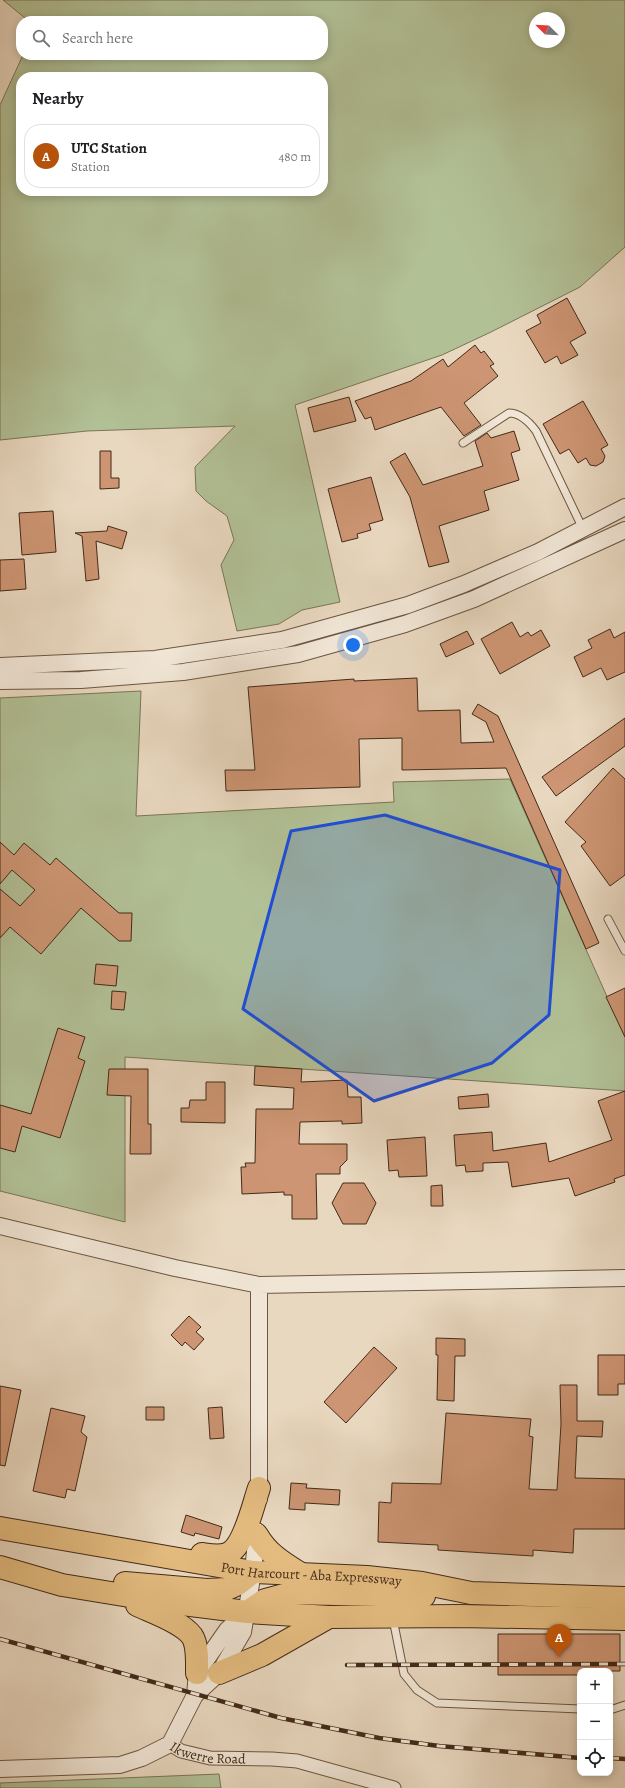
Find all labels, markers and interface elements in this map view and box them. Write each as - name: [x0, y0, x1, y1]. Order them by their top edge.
- north arrow: [529, 12, 565, 48]
- search box: [16, 16, 328, 60]
- icon: search: [30, 27, 52, 49]
- text: Search here: [62, 28, 133, 48]
- text: Nearby: [32, 87, 83, 110]
- text: UTC Station: [71, 138, 147, 158]
- text: A: [42, 148, 50, 165]
- text: 480 m: [278, 148, 311, 165]
- text: Station: [71, 158, 110, 175]
- your location: [343, 635, 363, 655]
- street label: Port Harcourt - Aba Expressway: [219, 1557, 403, 1590]
- pin: A: [546, 1624, 572, 1657]
- map controls: [577, 1668, 613, 1776]
- button: +: [577, 1668, 613, 1704]
- button: −: [577, 1704, 613, 1740]
- street label: Ikwerre Road: [166, 1737, 246, 1768]
- button: locate: [577, 1740, 613, 1776]

